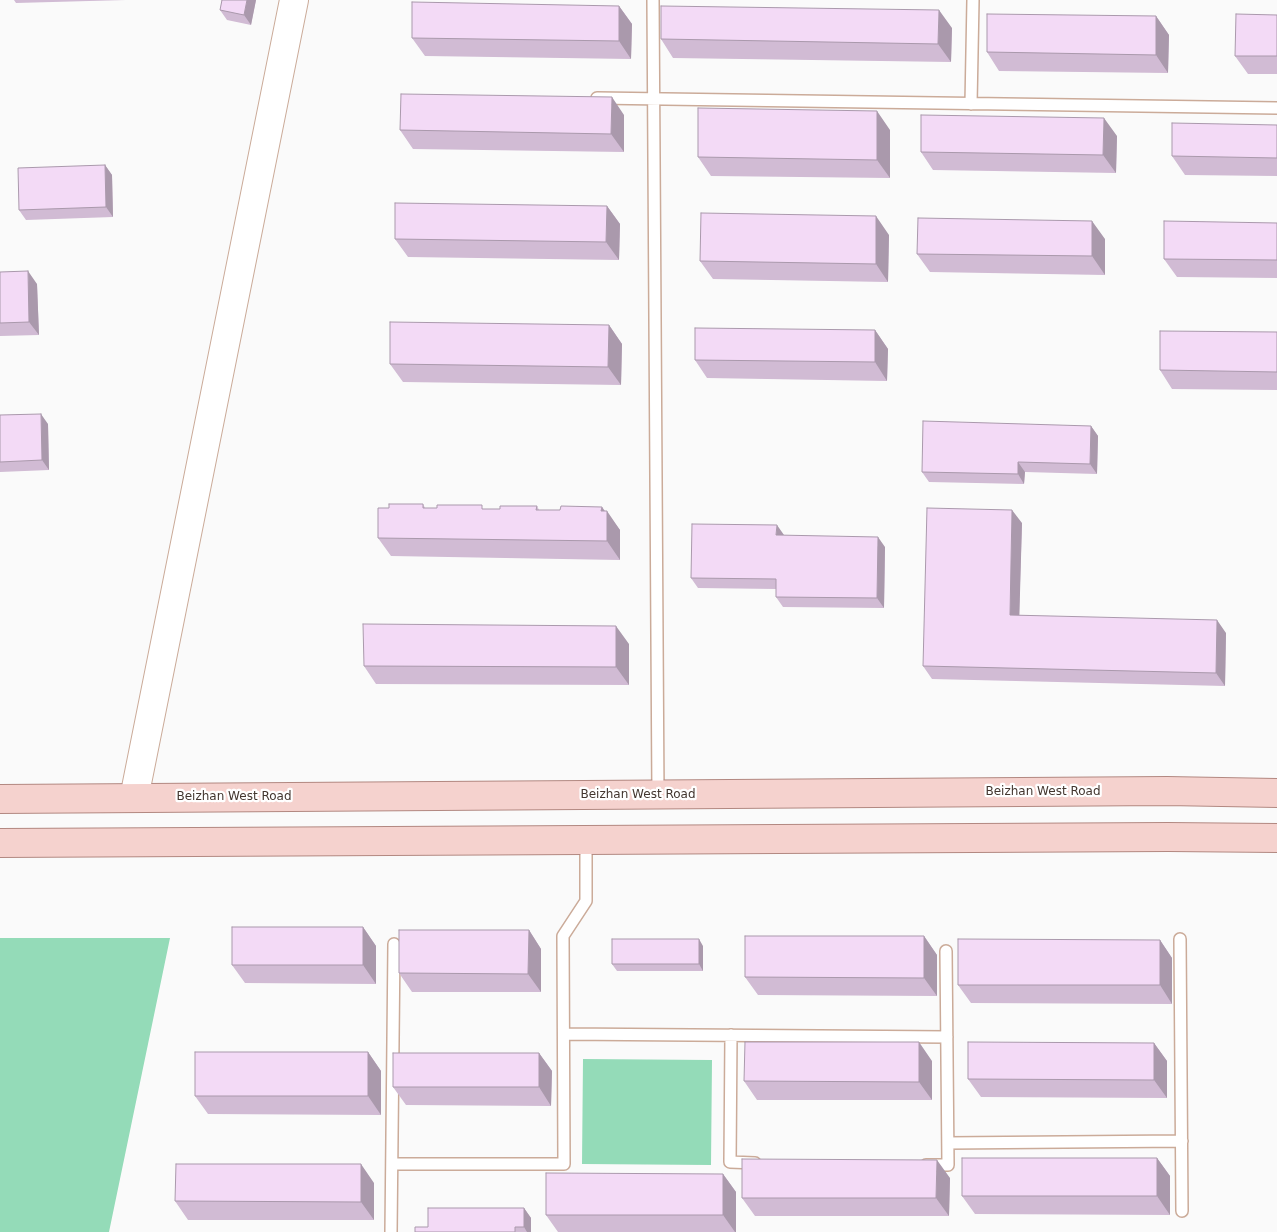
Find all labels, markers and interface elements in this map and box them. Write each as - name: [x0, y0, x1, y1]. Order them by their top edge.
- street label: Beizhan West Road: [985, 785, 1101, 799]
- street label: Beizhan West Road: [580, 788, 696, 802]
- street label: Beizhan West Road: [176, 790, 292, 804]

